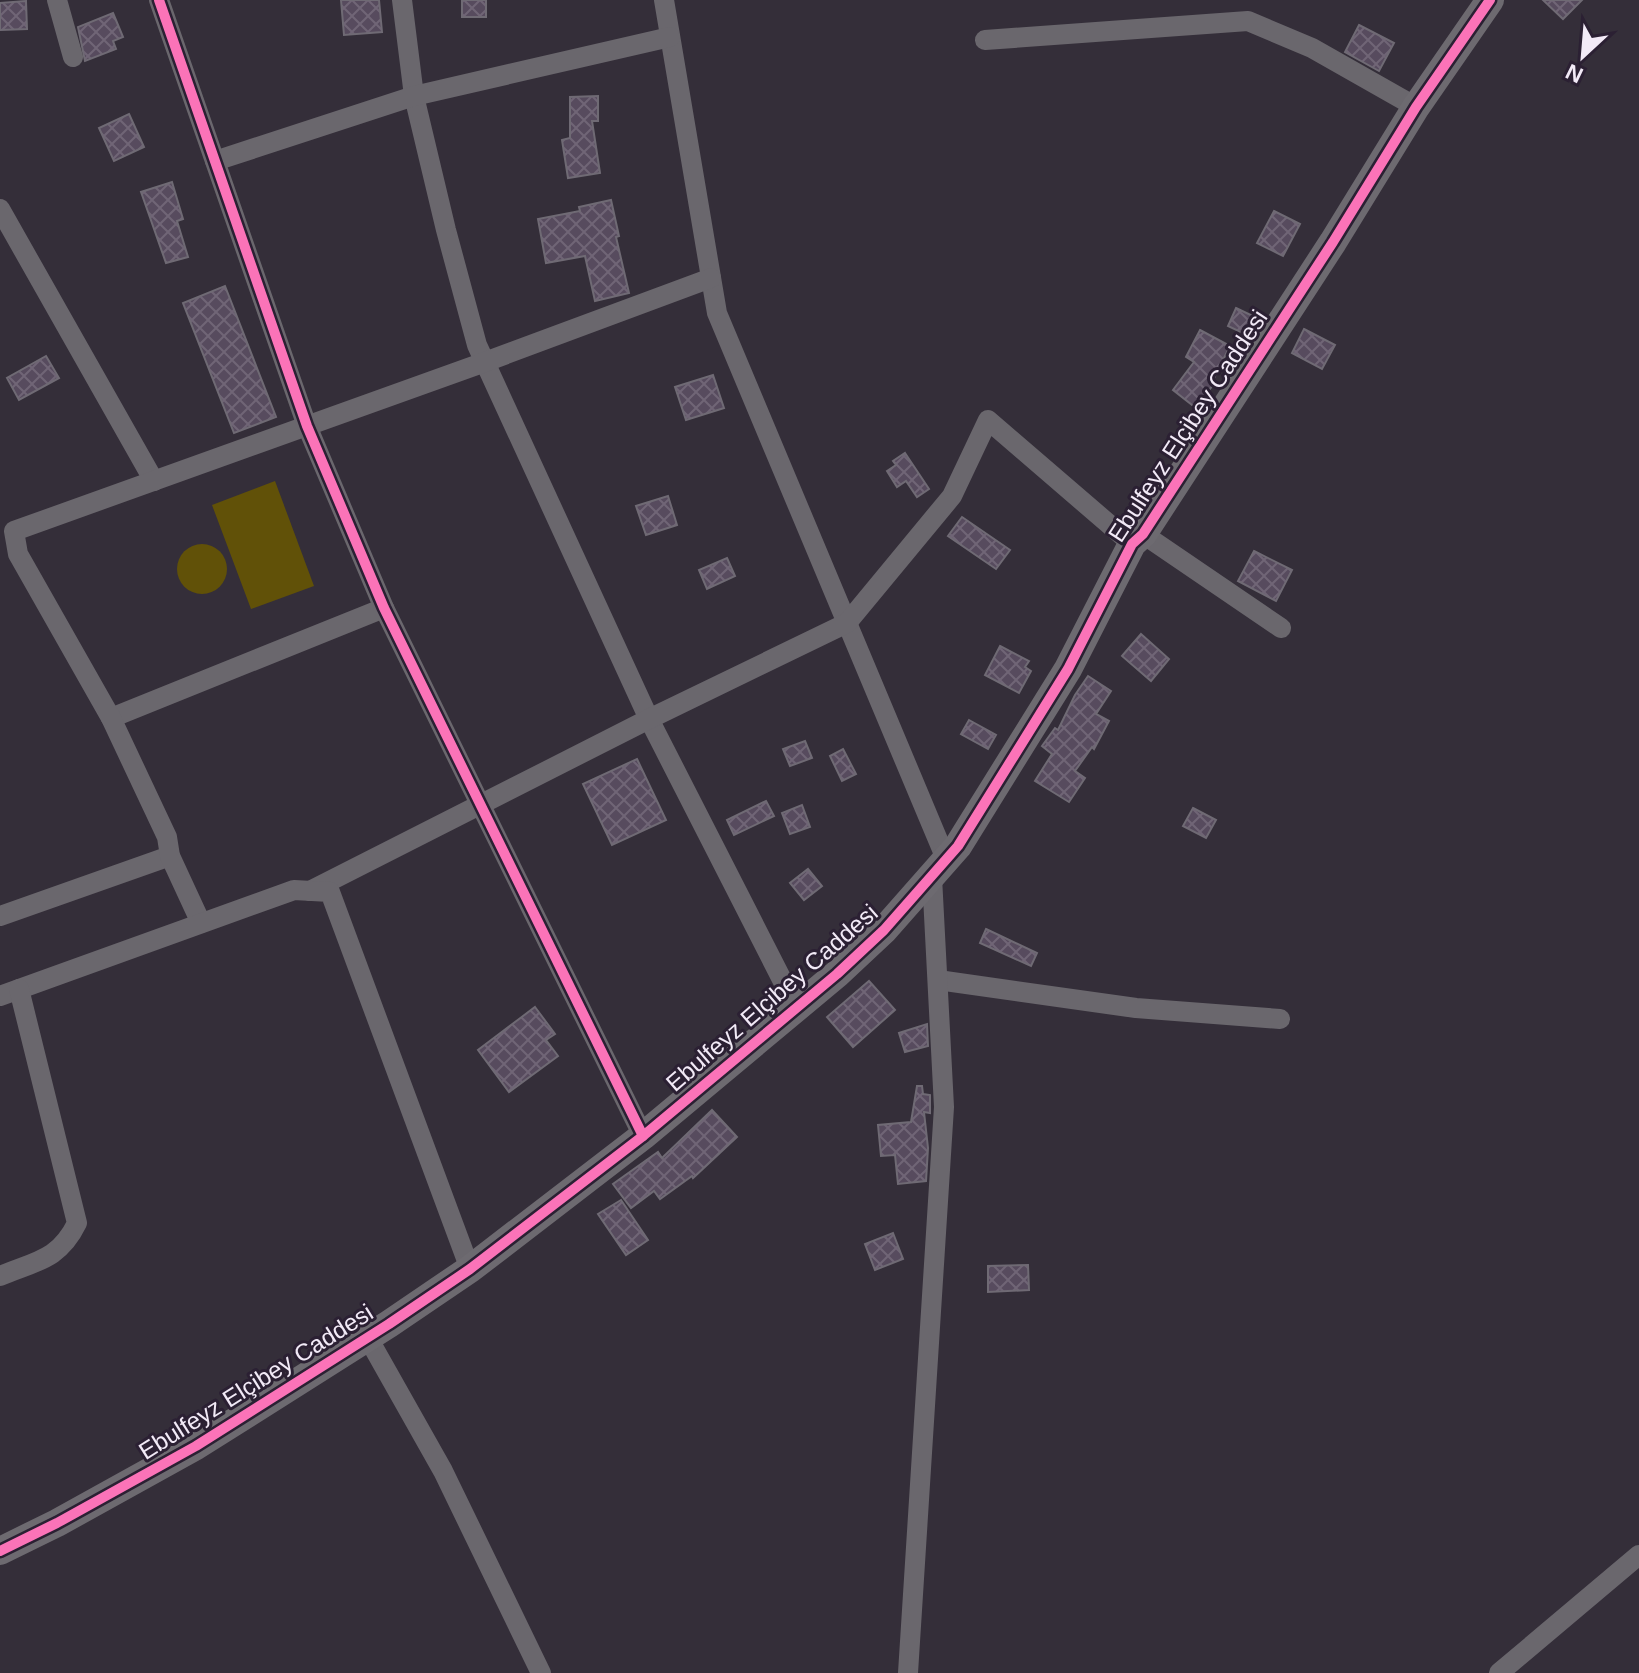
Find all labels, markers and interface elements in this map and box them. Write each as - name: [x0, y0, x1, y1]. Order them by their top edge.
- north arrow: [1543, 16, 1623, 96]
- text: N: [1562, 59, 1587, 88]
- street label: Ebulfeyz Elçibey Caddesi: [1103, 305, 1273, 547]
- street label: Ebulfeyz Elçibey Caddesi: [661, 899, 883, 1097]
- street label: Ebulfeyz Elçibey Caddesi: [134, 1298, 378, 1465]

